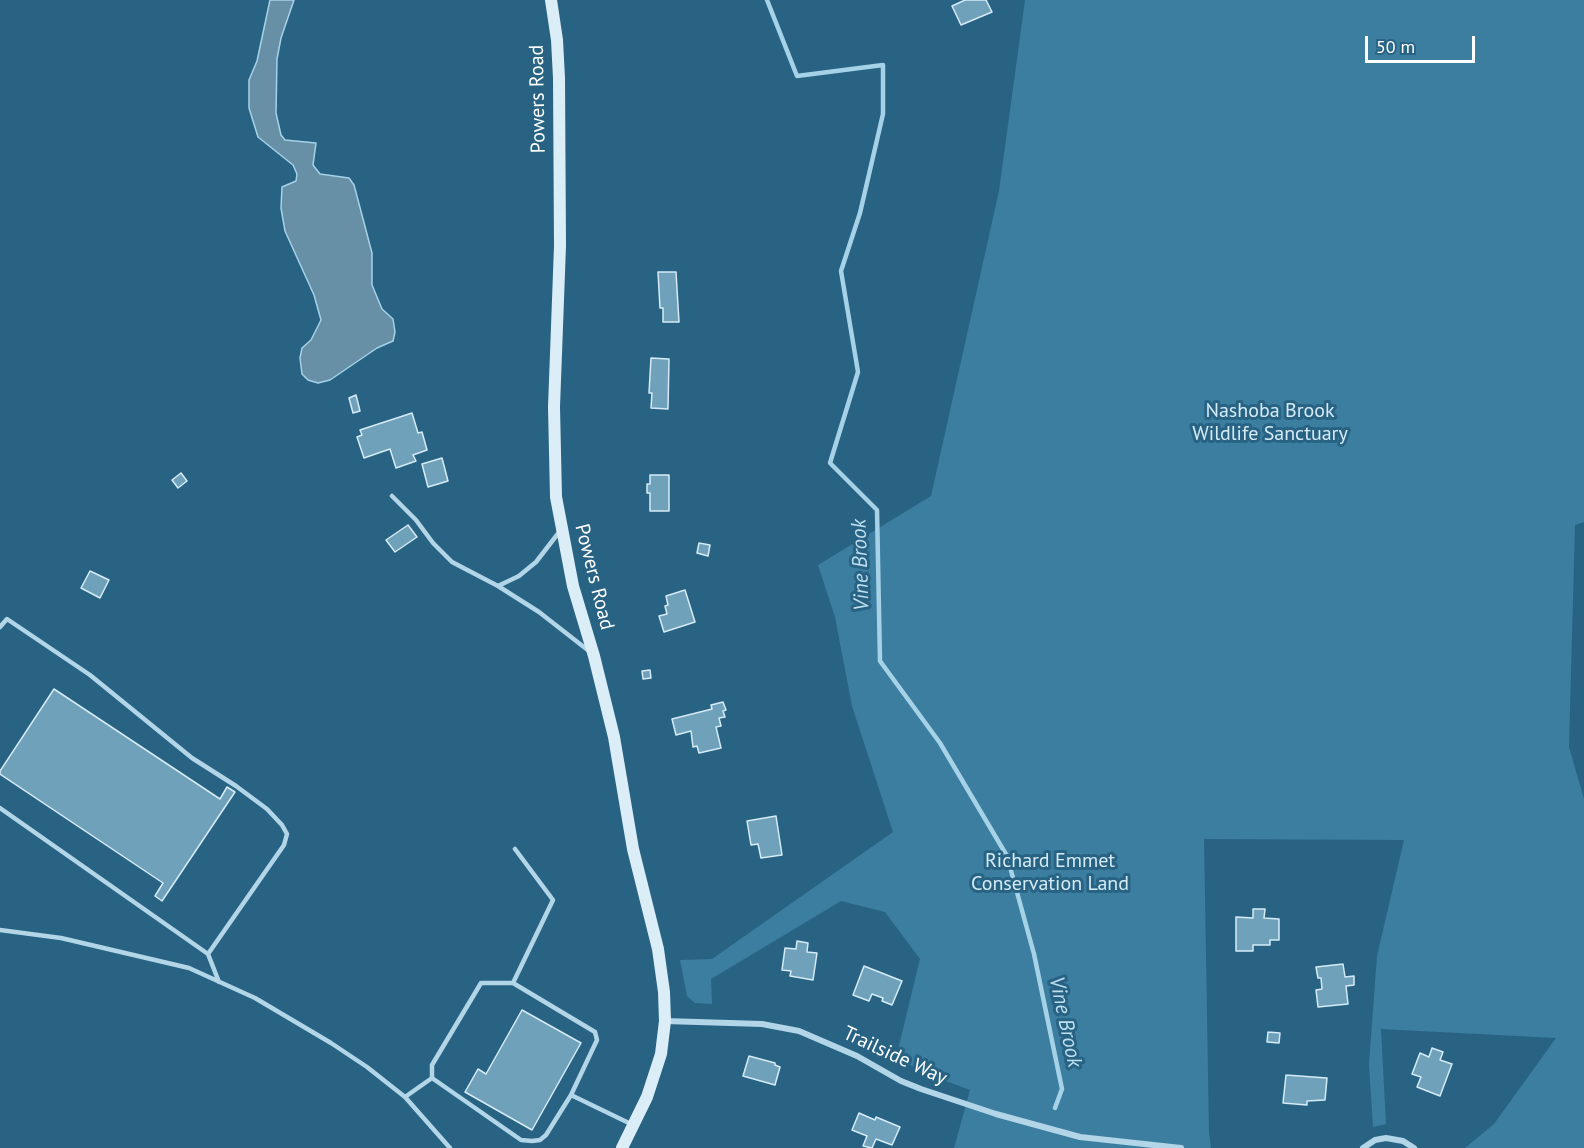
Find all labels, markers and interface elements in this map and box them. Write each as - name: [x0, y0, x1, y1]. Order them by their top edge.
- scale bar: [1368, 24, 1478, 62]
- text: 50 m: [1376, 35, 1415, 58]
- street label: Powers Road: [525, 45, 551, 153]
- park label: Nashoba Brook Wildlife Sanctuary: [1192, 399, 1348, 446]
- water label: Vine Brook: [847, 519, 875, 611]
- street label: Powers Road: [569, 521, 619, 633]
- park label: Richard Emmet Conservation Land: [971, 849, 1129, 896]
- water label: Vine Brook: [1043, 974, 1087, 1070]
- street label: Trailside Way: [839, 1021, 951, 1091]

